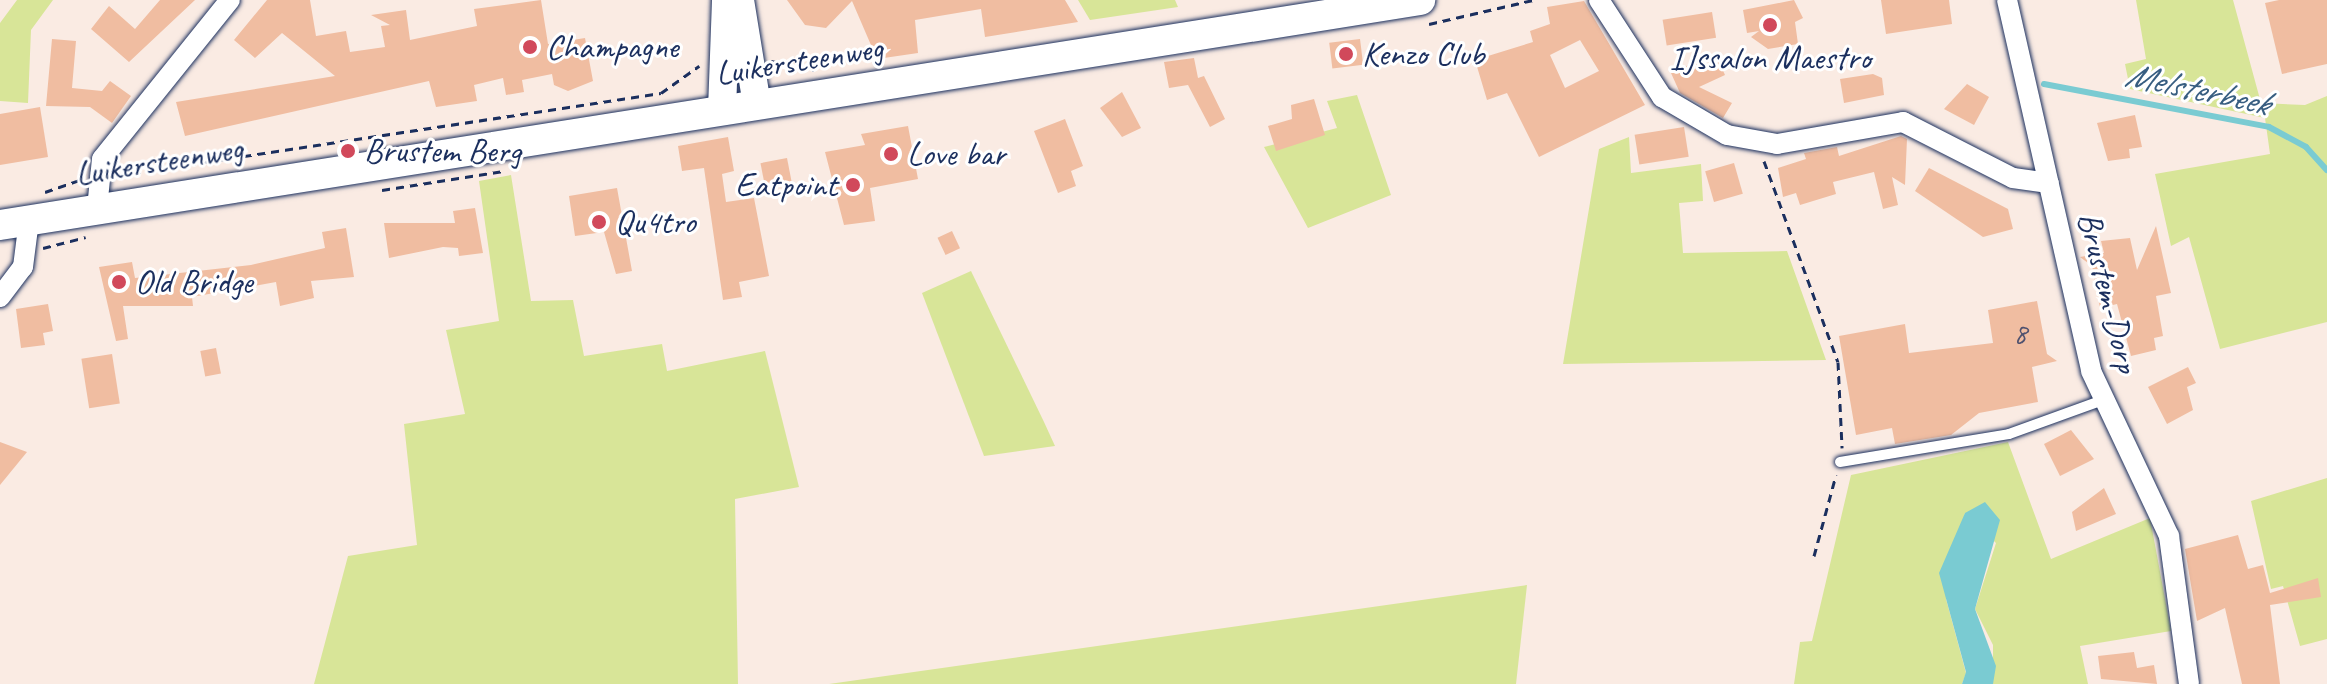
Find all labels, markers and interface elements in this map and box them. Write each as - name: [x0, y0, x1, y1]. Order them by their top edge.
- marker: IJssalon Maestro: [1761, 16, 1779, 34]
- place label: Champagne: [546, 27, 678, 67]
- street label: Luikersteenweg: [712, 27, 886, 93]
- place label: Kenzo Club: [1362, 34, 1484, 74]
- marker: Champagne: [521, 38, 539, 56]
- place label: IJssalon Maestro: [1669, 38, 1871, 78]
- marker: Kenzo Club: [1337, 45, 1355, 63]
- water label: Melsterbeek: [2122, 53, 2272, 125]
- street label: Luikersteenweg: [72, 128, 246, 194]
- place label: Brustem Berg: [364, 131, 521, 171]
- place label: Love bar: [907, 134, 1006, 174]
- marker: Brustem Berg: [339, 142, 357, 160]
- marker: Love bar: [882, 145, 900, 163]
- place label: Eatpoint: [735, 165, 837, 205]
- marker: Eatpoint: [844, 176, 862, 194]
- place label: Qu4tro: [615, 202, 695, 242]
- street label: Brustem-Dorp: [2069, 208, 2149, 376]
- marker: Qu4tro: [590, 213, 608, 231]
- place label: Old Bridge: [135, 262, 253, 302]
- marker: Old Bridge: [110, 273, 128, 291]
- house number: 8: [2013, 315, 2027, 351]

